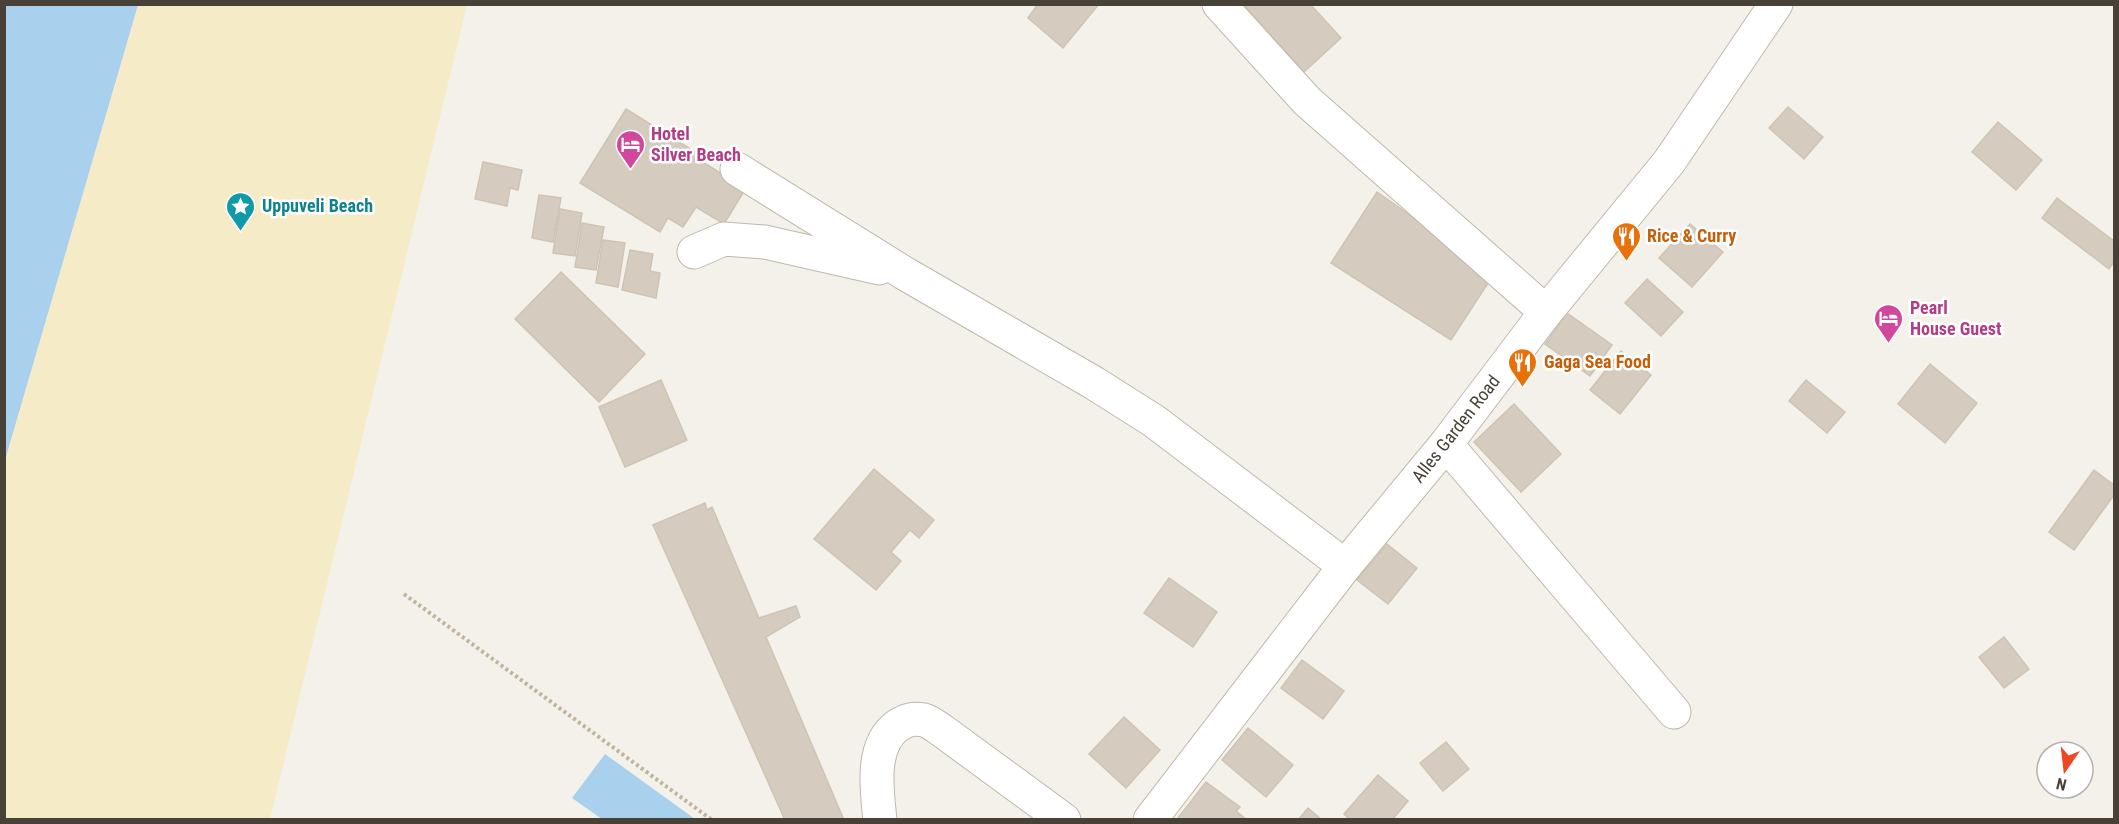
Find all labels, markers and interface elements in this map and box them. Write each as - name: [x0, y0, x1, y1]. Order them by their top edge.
- place label: Hotel Silver Beach: [651, 123, 741, 165]
- hotel icon: Hotel Silver Beach: [614, 128, 646, 170]
- place icon: Uppuveli Beach: [225, 190, 257, 232]
- place label: Uppuveli Beach: [262, 195, 373, 216]
- restaurant icon: Rice & Curry: [1610, 220, 1642, 262]
- place label: Rice & Curry: [1647, 225, 1736, 246]
- place label: Pearl House Guest: [1910, 297, 2002, 339]
- hotel icon: Pearl House Guest: [1873, 302, 1905, 344]
- restaurant icon: Gaga Sea Food: [1507, 346, 1539, 388]
- place label: Gaga Sea Food: [1544, 351, 1651, 372]
- street label: Alles Garden Road: [1407, 371, 1504, 487]
- north arrow: [2035, 740, 2095, 800]
- text: N: [2054, 774, 2069, 794]

